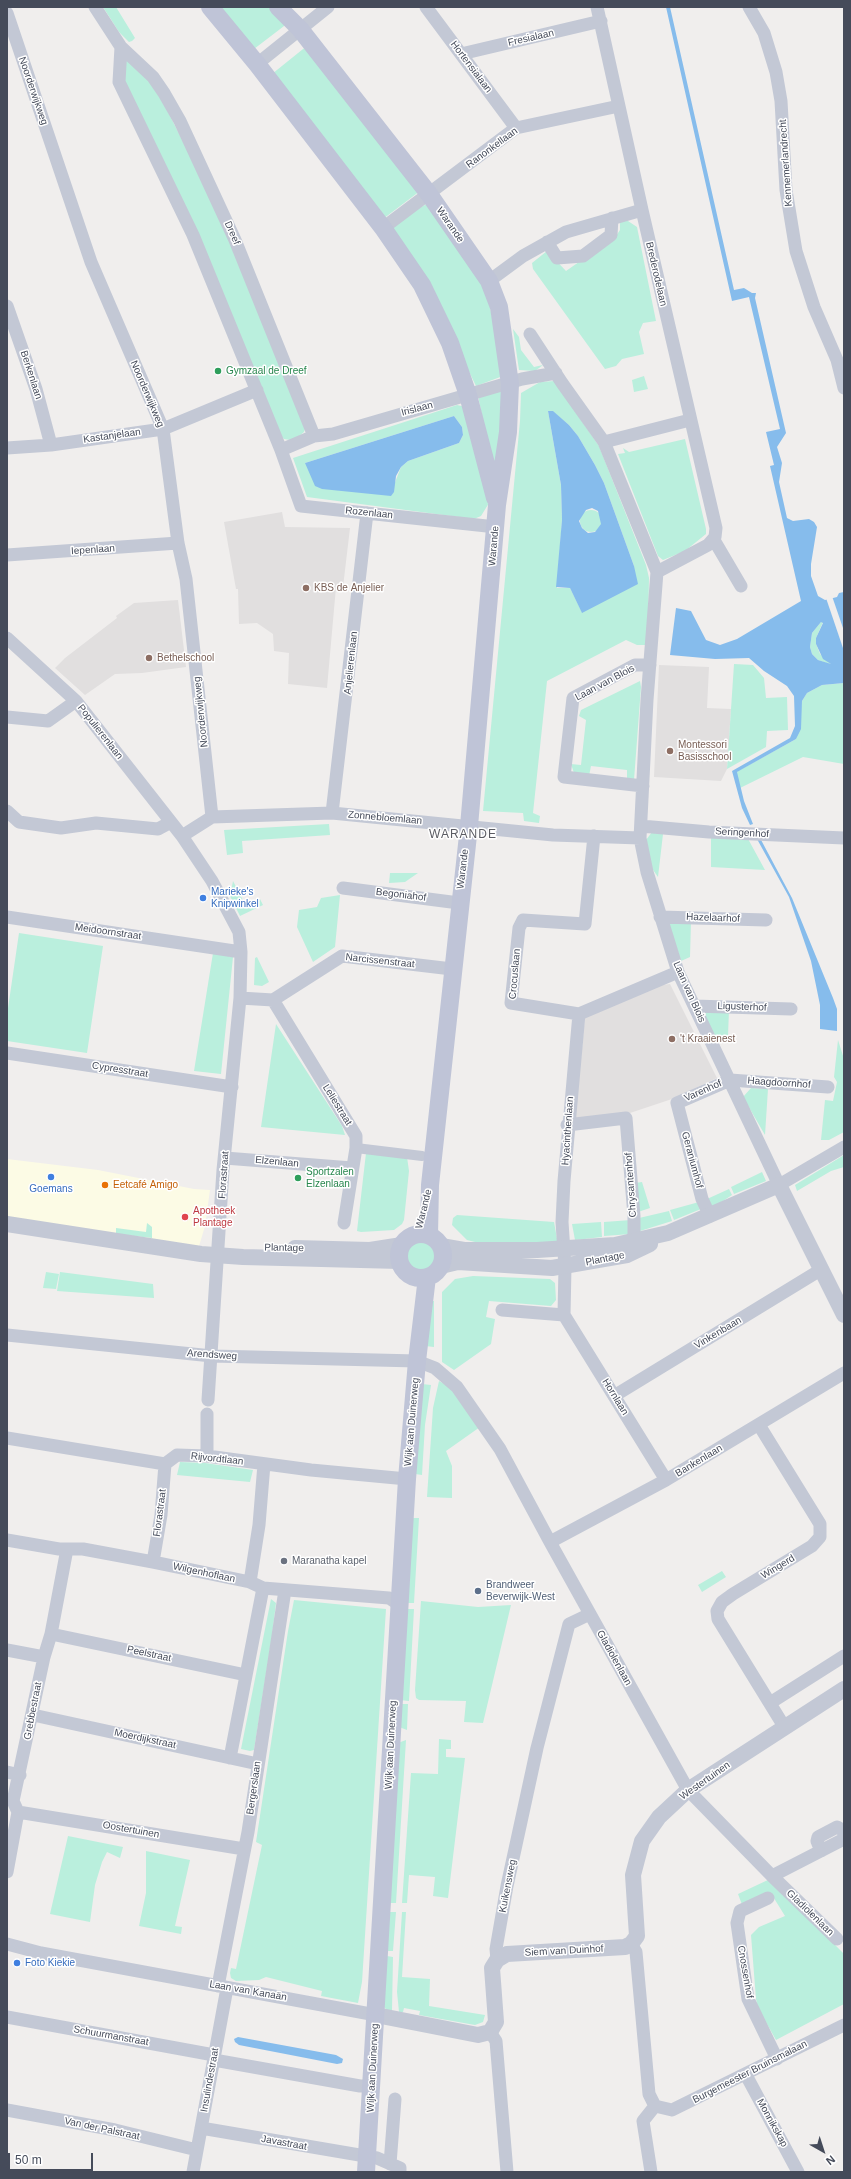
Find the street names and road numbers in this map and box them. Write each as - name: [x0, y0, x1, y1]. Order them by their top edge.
- street label: Fresialaan: [507, 27, 555, 49]
- street label: Hortensialaan: [448, 39, 494, 95]
- street label: Noorderwijkweg: [16, 55, 50, 127]
- street label: Kennemerlandrecht: [777, 119, 795, 207]
- street label: Ranonkellaan: [464, 125, 520, 171]
- street label: Warande: [434, 205, 466, 245]
- street label: Dreef: [222, 219, 242, 247]
- street label: Brederodelaan: [643, 241, 669, 307]
- street label: Berkenlaan: [17, 349, 45, 401]
- street label: Noorderwijkweg: [128, 359, 166, 429]
- street label: Irislaan: [400, 399, 434, 419]
- street label: Kastanjelaan: [83, 426, 141, 446]
- street label: Rozenlaan: [345, 505, 393, 521]
- street label: Warande: [486, 525, 502, 567]
- street label: Iepenlaan: [71, 542, 115, 558]
- street label: Anjelierenlaan: [342, 631, 360, 695]
- street label: Laan van Blois: [573, 662, 637, 704]
- street label: Noorderwijkweg: [191, 676, 211, 748]
- street label: Populierenlaan: [75, 702, 125, 762]
- street label: Zonnebloemlaan: [347, 809, 423, 827]
- street label: Seringenhof: [715, 826, 769, 840]
- street label: Warande: [455, 848, 471, 890]
- street label: Begoniahof: [375, 886, 427, 904]
- street label: Hazelaarhof: [686, 911, 740, 925]
- street label: Meidoornstraat: [74, 921, 142, 943]
- street label: Crocuslaan: [507, 948, 523, 1000]
- street label: Narcissenstraat: [345, 951, 415, 971]
- street label: Laan van Blois: [670, 960, 708, 1024]
- street label: Ligusterhof: [717, 1000, 767, 1014]
- street label: Cypresstraat: [91, 1060, 149, 1080]
- street label: Haagdoornhof: [747, 1075, 811, 1091]
- street label: Varenhof: [682, 1077, 724, 1105]
- street label: Leliestraat: [320, 1082, 354, 1128]
- street label: Hyacinthenlaan: [560, 1096, 576, 1166]
- street label: Geraniumhof: [679, 1131, 705, 1189]
- street label: Florastraat: [216, 1151, 232, 1199]
- street label: Chrysantenhof: [623, 1152, 639, 1218]
- street label: Elzenlaan: [255, 1154, 299, 1170]
- street label: Warande: [413, 1188, 435, 1230]
- street label: Plantage: [264, 1242, 304, 1254]
- street label: Plantage: [584, 1249, 626, 1269]
- street label: Vinkenbaan: [692, 1314, 744, 1352]
- street label: Arendsweg: [187, 1347, 237, 1363]
- street label: Wijk aan Duinerweg: [402, 1377, 422, 1467]
- street label: Hornlaan: [599, 1377, 631, 1417]
- street label: Bankenlaan: [673, 1442, 725, 1480]
- street label: Rijvordtlaan: [190, 1450, 244, 1468]
- street label: Florastraat: [151, 1489, 169, 1537]
- street label: Wingerd: [759, 1552, 797, 1582]
- street label: Wilgenhoflaan: [172, 1561, 236, 1585]
- street label: Gladiolenlaan: [594, 1628, 634, 1688]
- street label: Peelstraat: [126, 1643, 172, 1665]
- street label: Grebbestraat: [22, 1681, 44, 1741]
- street label: Wijk aan Duinerweg: [383, 1700, 399, 1790]
- street label: Moerdijkstraat: [113, 1727, 177, 1751]
- street label: Westertuinen: [678, 1759, 732, 1803]
- street label: Bergerslaan: [244, 1760, 264, 1816]
- street label: Oostertuinen: [102, 1819, 160, 1841]
- street label: Kuikensweg: [497, 1858, 519, 1914]
- street label: Gladiolenlaan: [784, 1887, 836, 1939]
- street label: Siem van Duinhof: [524, 1943, 604, 1959]
- street label: Cnossenhof: [734, 1945, 756, 1999]
- street label: Laan van Kanaän: [208, 1978, 288, 2004]
- street label: Schuurmanstraat: [72, 2023, 150, 2049]
- street label: Wijk aan Duinerweg: [365, 2023, 381, 2113]
- street label: Burgemeester Bruinsmalaan: [691, 2038, 809, 2106]
- street label: Insulindestraat: [198, 2047, 222, 2113]
- street label: Monnikskap: [754, 2097, 790, 2149]
- street label: Van der Palstraat: [63, 2115, 141, 2143]
- street label: Javastraat: [260, 2133, 308, 2153]

